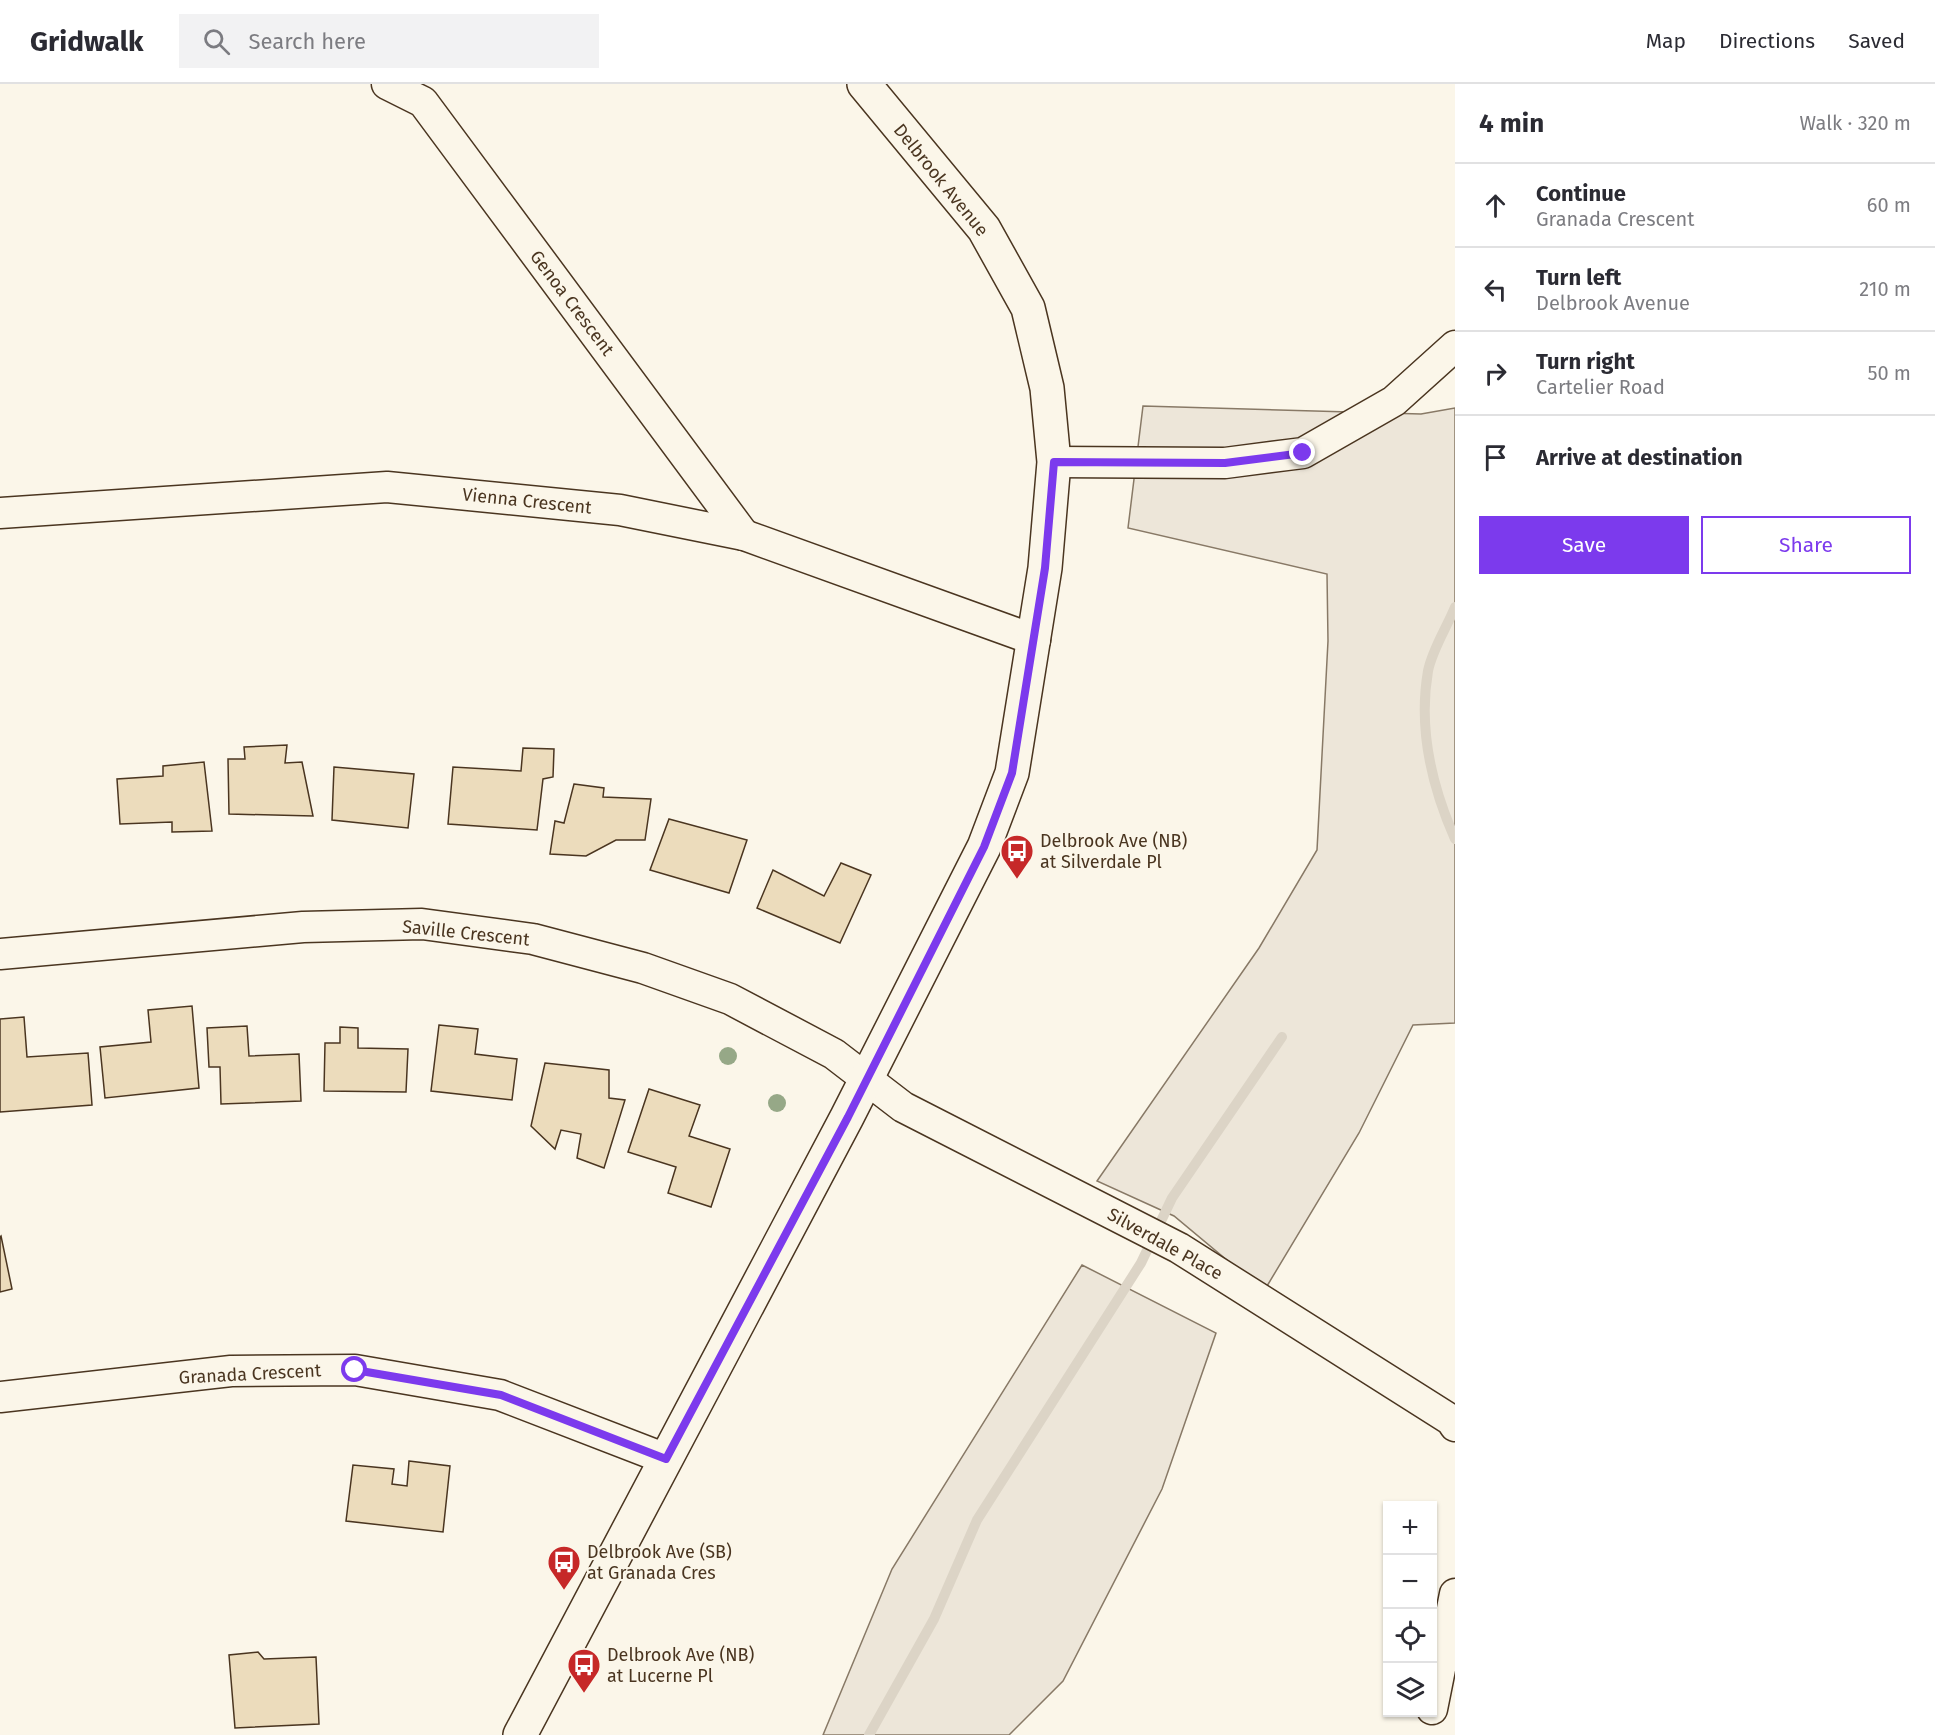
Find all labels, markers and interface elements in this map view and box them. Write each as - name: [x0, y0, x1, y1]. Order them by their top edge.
- search box: [179, 14, 599, 68]
- text: Gridwalk: [30, 25, 143, 58]
- icon: search: [200, 25, 233, 58]
- text: Search here: [248, 28, 366, 55]
- text: Map: [1646, 28, 1686, 54]
- text: Directions: [1719, 28, 1815, 54]
- text: Saved: [1848, 28, 1905, 54]
- text: 4 min: [1479, 108, 1544, 139]
- text: Walk · 320 m: [1800, 111, 1911, 135]
- street label: Delbrook Avenue: [889, 119, 993, 241]
- text: Continue: [1536, 180, 1626, 207]
- icon: ahead: [1479, 189, 1512, 222]
- text: 60 m: [1867, 193, 1911, 217]
- text: Granada Crescent: [1536, 207, 1695, 231]
- street label: Genoa Crescent: [525, 246, 619, 360]
- text: Turn left: [1536, 264, 1621, 291]
- icon: left: [1479, 273, 1512, 306]
- text: 210 m: [1859, 277, 1911, 301]
- text: Delbrook Avenue: [1536, 291, 1690, 315]
- text: Turn right: [1536, 348, 1635, 375]
- icon: right: [1479, 357, 1512, 390]
- text: 50 m: [1867, 361, 1911, 385]
- text: Cartelier Road: [1536, 375, 1665, 399]
- route end: [1289, 439, 1315, 465]
- icon: arrive: [1479, 441, 1512, 474]
- text: Arrive at destination: [1536, 444, 1743, 471]
- street label: Vienna Crescent: [461, 483, 593, 519]
- button: Save: [1479, 516, 1689, 574]
- button: Share: [1701, 516, 1911, 574]
- place label: Delbrook Ave (NB) at Silverdale Pl: [1040, 830, 1188, 873]
- bus stop icon: Delbrook Ave (NB) at Silverdale Pl: [999, 833, 1035, 880]
- street label: Saville Crescent: [401, 915, 531, 951]
- street label: Silverdale Place: [1104, 1203, 1226, 1285]
- route start: [341, 1356, 367, 1382]
- street label: Granada Crescent: [178, 1359, 322, 1389]
- map controls: [1383, 1501, 1437, 1717]
- button: +: [1383, 1501, 1437, 1555]
- place label: Delbrook Ave (SB) at Granada Cres: [587, 1541, 732, 1584]
- bus stop icon: Delbrook Ave (SB) at Granada Cres: [546, 1544, 582, 1591]
- button: −: [1383, 1555, 1437, 1609]
- button: locate: [1383, 1609, 1437, 1663]
- place label: Delbrook Ave (NB) at Lucerne Pl: [607, 1644, 755, 1687]
- bus stop icon: Delbrook Ave (NB) at Lucerne Pl: [566, 1647, 602, 1694]
- button: layers: [1383, 1663, 1437, 1717]

